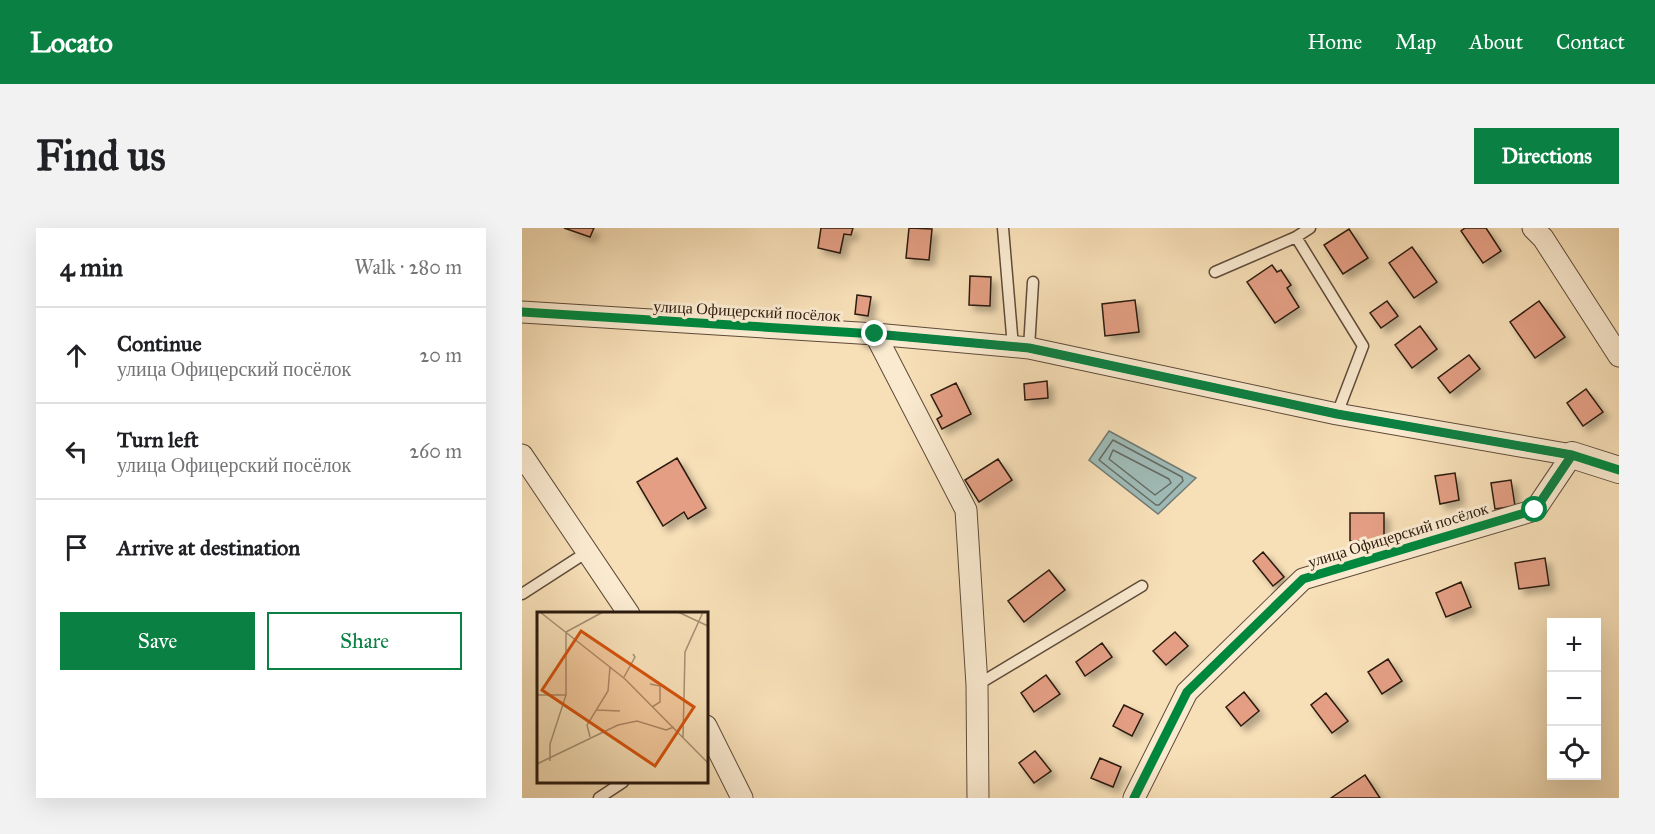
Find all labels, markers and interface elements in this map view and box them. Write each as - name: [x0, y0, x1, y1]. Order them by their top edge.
- text: Locato: [30, 25, 113, 60]
- text: Home: [1307, 29, 1362, 55]
- text: Map: [1395, 29, 1436, 55]
- text: About: [1469, 29, 1523, 55]
- text: Contact: [1556, 29, 1625, 55]
- button: Directions: [1474, 128, 1619, 184]
- text: Find us: [36, 130, 166, 182]
- text: 4 min: [60, 251, 123, 283]
- text: Walk · 280 m: [355, 255, 462, 279]
- street label: улица Офицерский посёлок: [653, 297, 841, 325]
- route end: [861, 320, 887, 346]
- text: Continue: [117, 330, 202, 357]
- icon: ahead: [60, 339, 93, 372]
- text: 20 m: [419, 343, 462, 367]
- text: улица Офицерский посёлок: [117, 357, 351, 381]
- text: Turn left: [117, 426, 199, 453]
- icon: left: [60, 435, 93, 468]
- text: 260 m: [409, 439, 462, 463]
- text: улица Офицерский посёлок: [117, 453, 351, 477]
- route start: [1521, 496, 1547, 522]
- street label: улица Офицерский посёлок: [1306, 498, 1491, 571]
- icon: arrive: [60, 531, 93, 564]
- text: Arrive at destination: [117, 534, 300, 561]
- button: Save: [60, 612, 255, 670]
- button: Share: [267, 612, 462, 670]
- inset map: [537, 612, 708, 783]
- map controls: [1547, 618, 1601, 780]
- button: +: [1547, 618, 1601, 672]
- button: −: [1547, 672, 1601, 726]
- button: locate: [1547, 726, 1601, 780]

